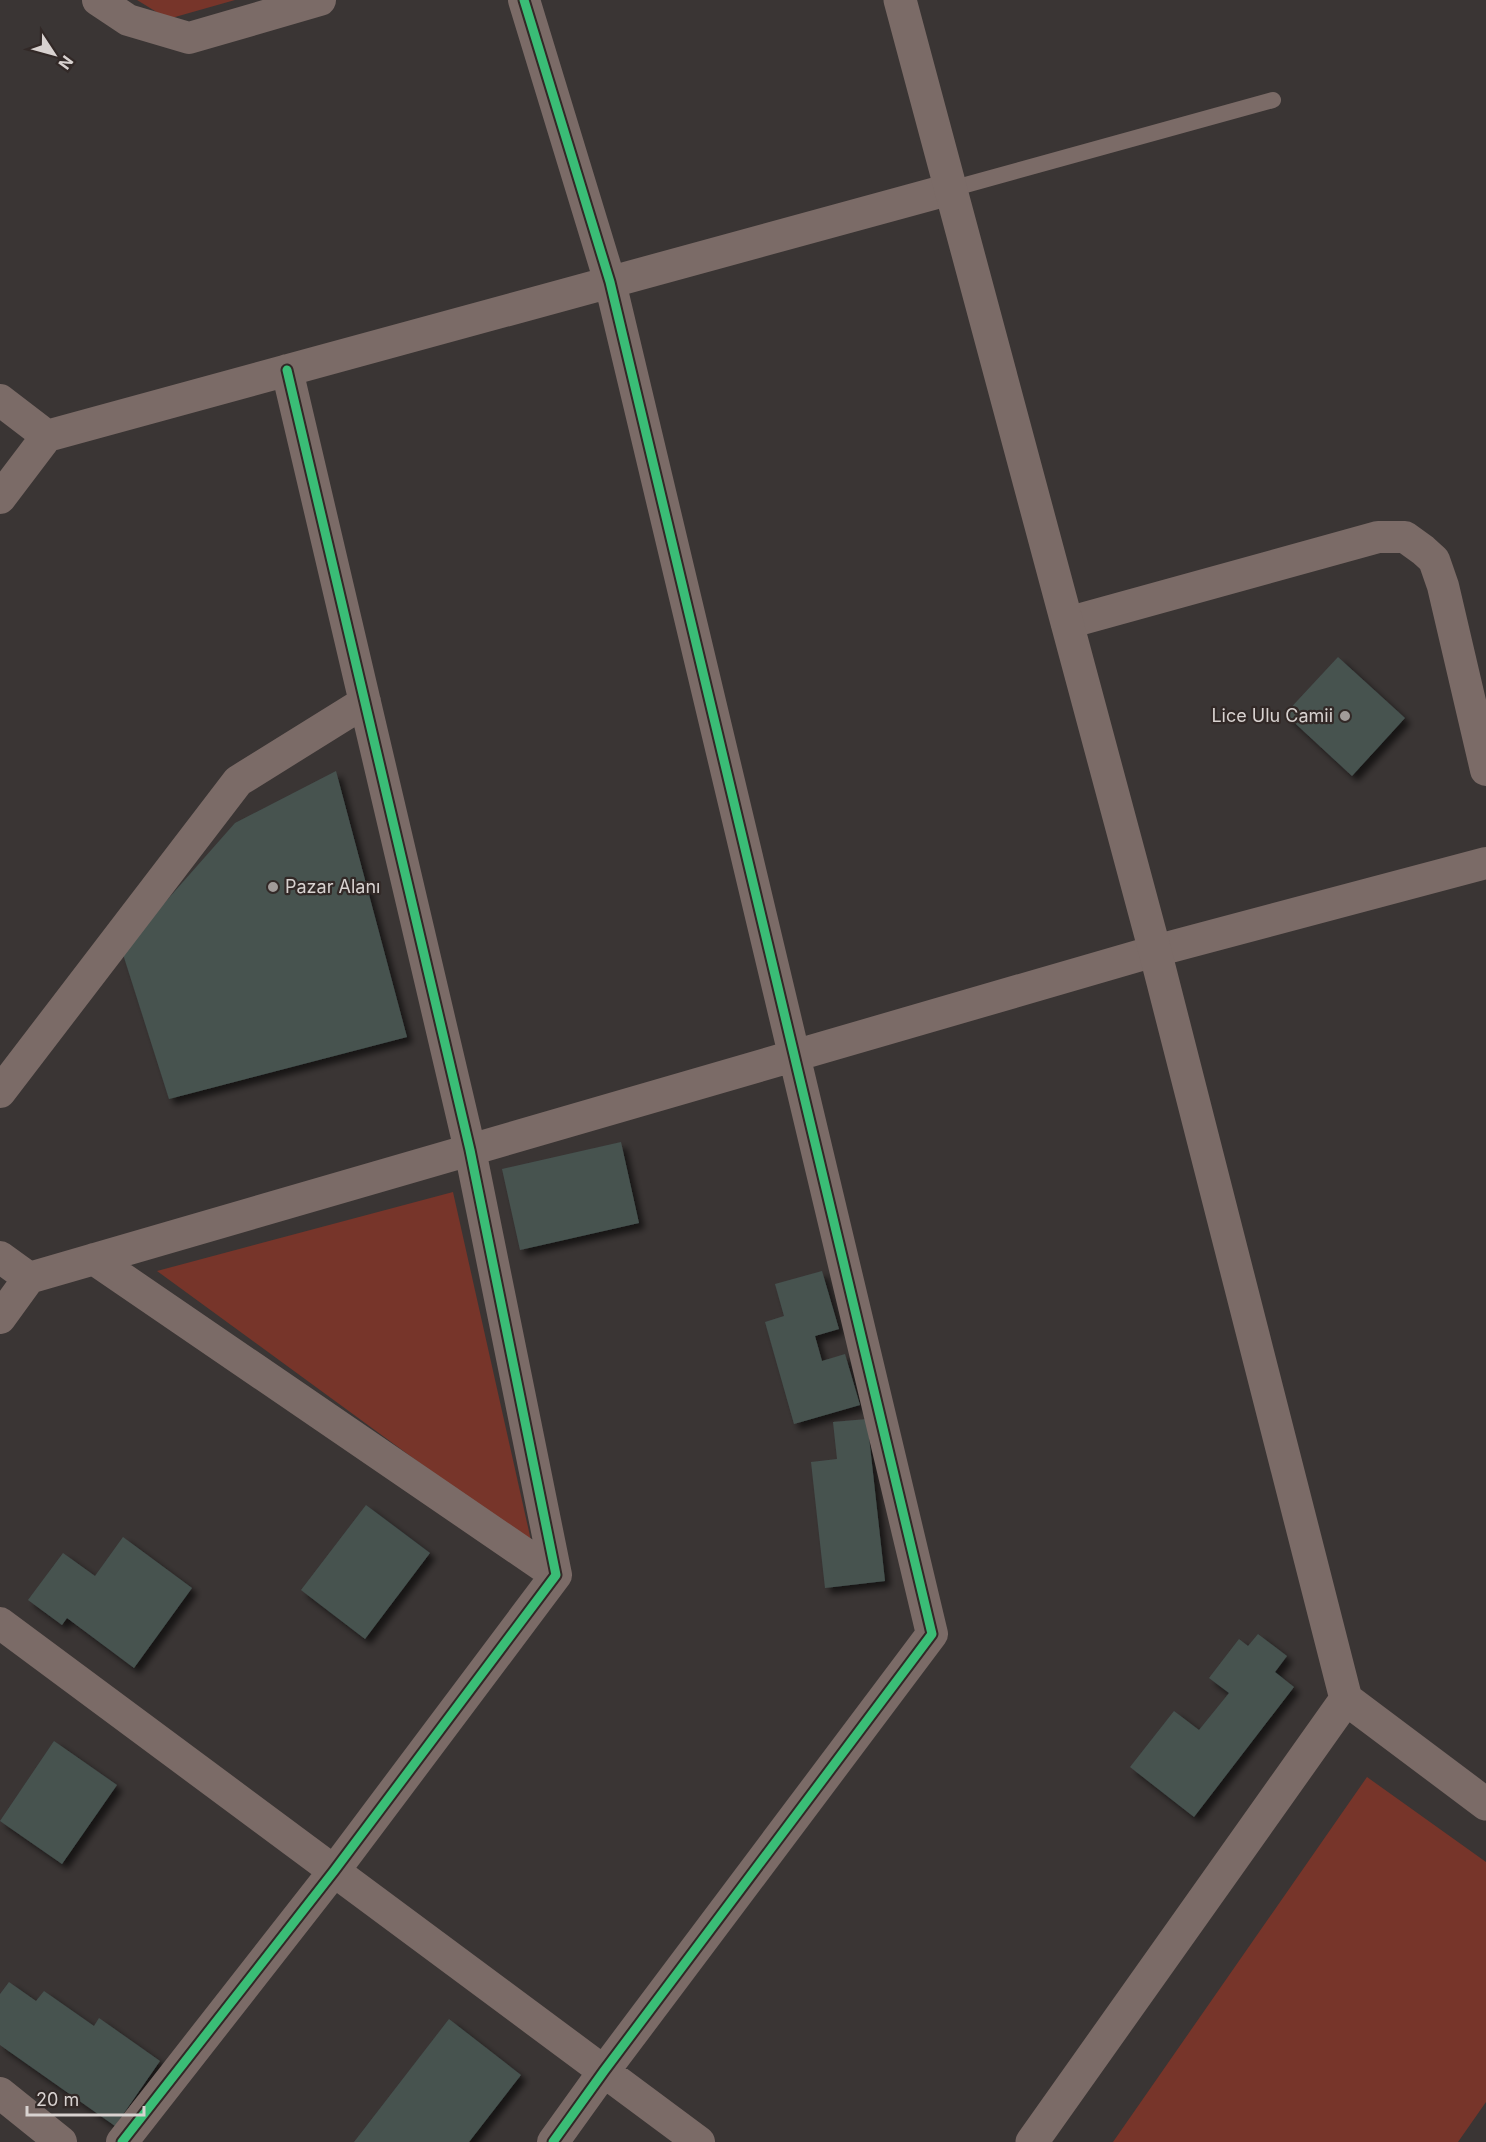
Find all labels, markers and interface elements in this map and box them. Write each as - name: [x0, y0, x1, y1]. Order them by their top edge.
- north arrow: [24, 24, 84, 84]
- text: N: [54, 52, 78, 74]
- place label: Lice Ulu Camii: [1211, 705, 1333, 726]
- marker: Lice Ulu Camii: [1338, 709, 1352, 723]
- place label: Pazar Alanı: [285, 876, 380, 897]
- marker: Pazar Alanı: [266, 880, 280, 894]
- scale bar: [27, 2079, 144, 2117]
- text: 20 m: [36, 2089, 79, 2110]

